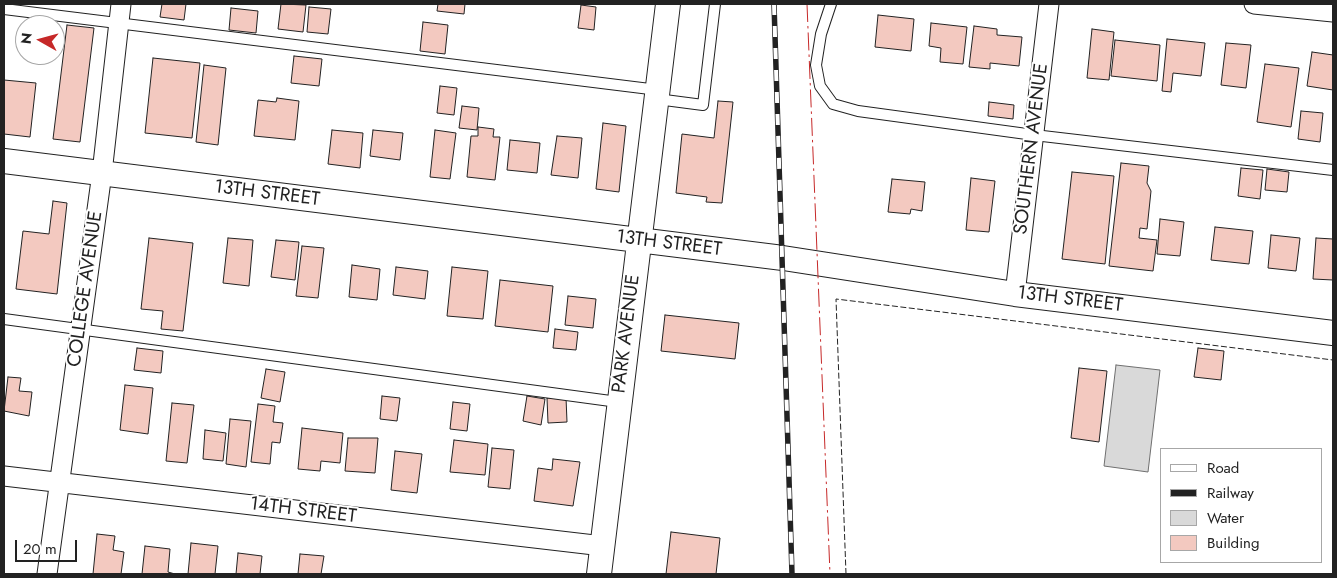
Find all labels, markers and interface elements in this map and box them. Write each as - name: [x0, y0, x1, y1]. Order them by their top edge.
- north arrow: [15, 15, 65, 65]
- text: N: [16, 32, 37, 45]
- street label: SOUTHERN AVENUE: [1010, 62, 1054, 236]
- street label: 13TH STREET: [213, 176, 321, 212]
- street label: COLLEGE AVENUE: [64, 210, 108, 368]
- street label: 13TH STREET: [615, 226, 723, 262]
- street label: PARK AVENUE: [608, 273, 646, 395]
- street label: 13TH STREET: [1016, 282, 1124, 318]
- legend: [1160, 448, 1322, 563]
- text: Road: [1207, 457, 1239, 479]
- text: Railway: [1207, 482, 1254, 504]
- street label: 14TH STREET: [248, 493, 358, 529]
- text: Water: [1207, 507, 1244, 529]
- scale bar: [18, 530, 80, 562]
- text: Building: [1207, 532, 1259, 554]
- text: 20 m: [23, 538, 57, 560]

